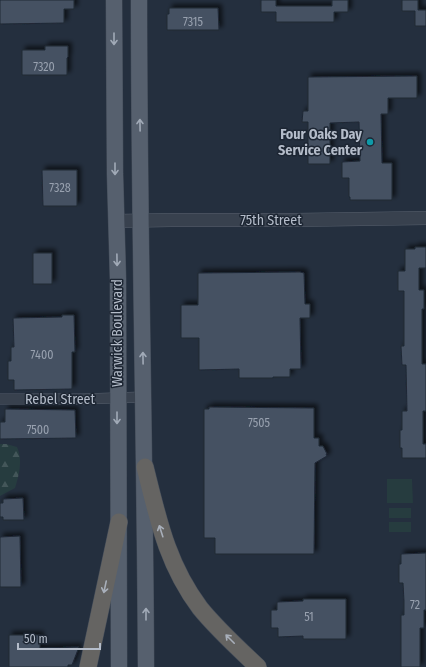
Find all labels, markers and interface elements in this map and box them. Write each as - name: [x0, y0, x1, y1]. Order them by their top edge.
- house number: 7315: [183, 15, 204, 29]
- one-way arrow: [110, 32, 118, 45]
- house number: 7320: [33, 60, 55, 74]
- one-way arrow: [136, 119, 144, 132]
- place label: Four Oaks Day Service Center: [278, 126, 363, 159]
- marker: Four Oaks Day Service Center: [365, 137, 375, 147]
- one-way arrow: [111, 162, 119, 175]
- house number: 7328: [49, 181, 71, 195]
- street label: 75th Street: [240, 212, 302, 229]
- one-way arrow: [113, 253, 121, 266]
- street label: Warwick Boulevard: [109, 279, 126, 387]
- house number: 7400: [31, 348, 53, 362]
- one-way arrow: [139, 352, 147, 365]
- street label: Rebel Street: [25, 391, 95, 408]
- one-way arrow: [113, 411, 121, 424]
- house number: 7505: [248, 416, 270, 430]
- house number: 7500: [27, 423, 49, 437]
- one-way arrow: [157, 525, 164, 538]
- one-way arrow: [101, 581, 109, 594]
- house number: 72: [410, 598, 420, 612]
- one-way arrow: [142, 608, 150, 621]
- house number: 51: [304, 610, 314, 624]
- scale bar: [18, 625, 100, 651]
- text: 50 m: [24, 632, 48, 646]
- one-way arrow: [225, 634, 235, 644]

